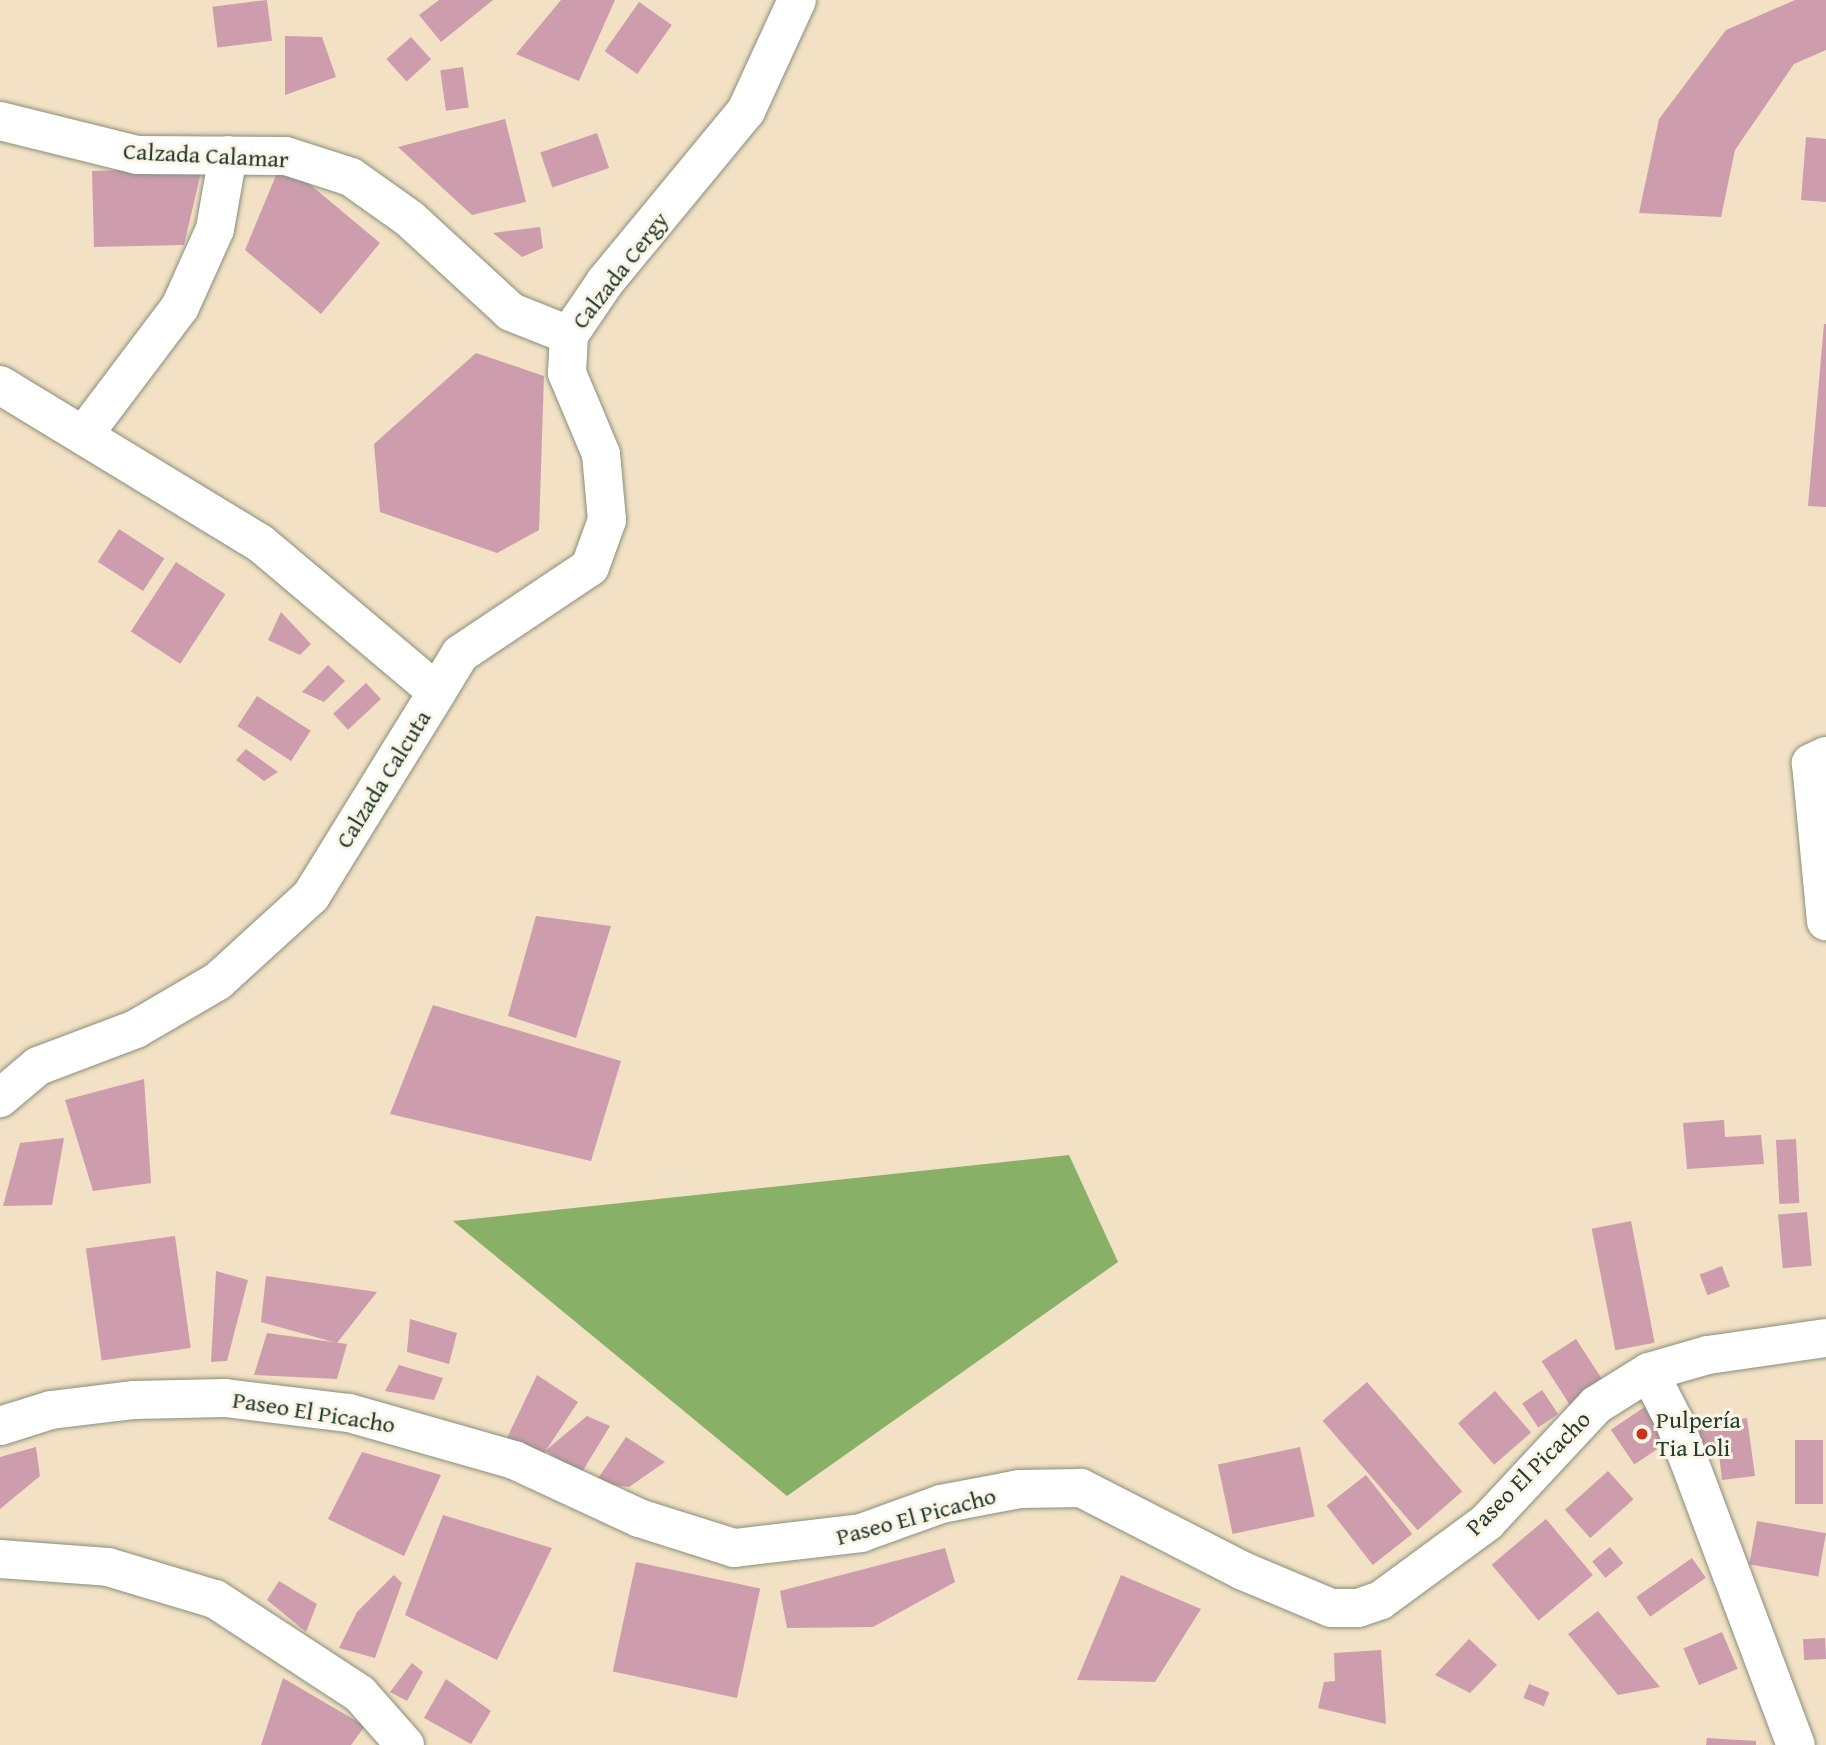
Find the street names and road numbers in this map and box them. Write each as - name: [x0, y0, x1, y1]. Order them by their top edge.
- street label: Calzada Calamar: [123, 136, 289, 174]
- street label: Calzada Cergy: [565, 206, 675, 334]
- street label: Calzada Calcuta: [329, 705, 437, 853]
- street label: Paseo El Picacho: [231, 1385, 397, 1439]
- street label: Paseo El Picacho: [1460, 1405, 1596, 1541]
- street label: Paseo El Picacho: [833, 1481, 999, 1551]

